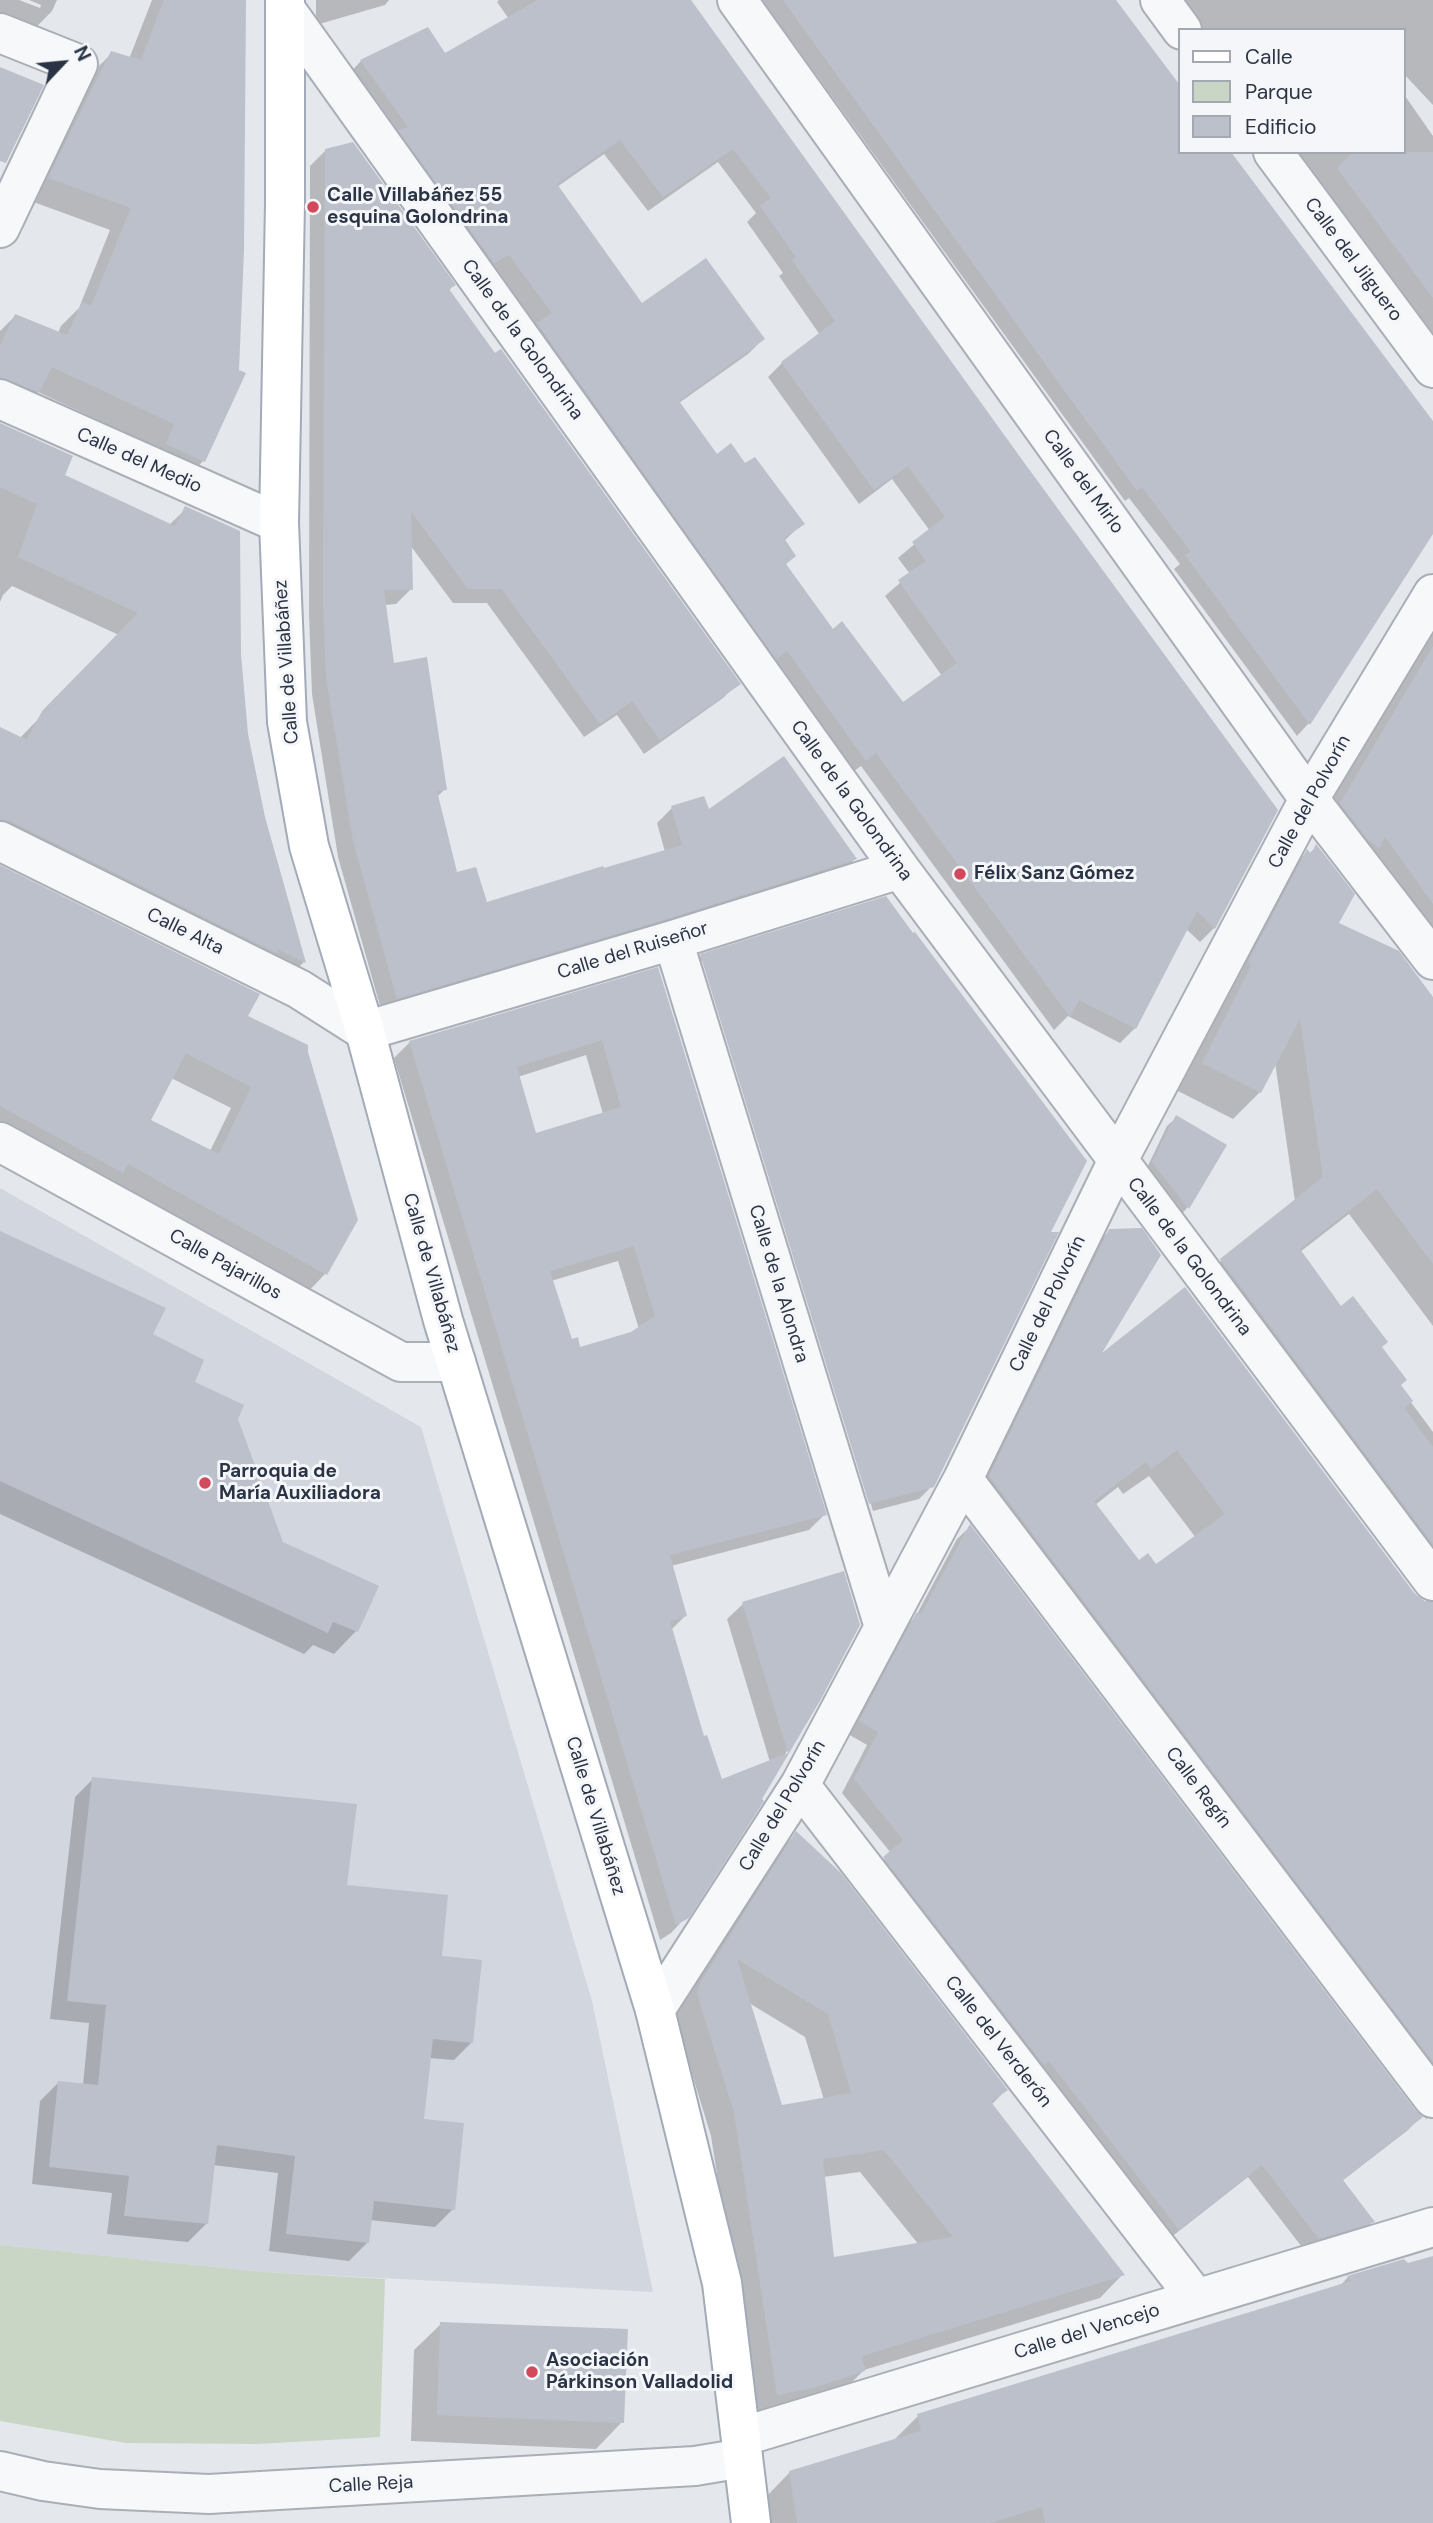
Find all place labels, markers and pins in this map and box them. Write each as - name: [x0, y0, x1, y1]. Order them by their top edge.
- place label: Calle Villabáñez 55 esquina Golondrina: [327, 185, 508, 229]
- marker: Calle Villabáñez 55 esquina Golondrina: [305, 199, 321, 215]
- place label: Félix Sanz Gómez: [974, 863, 1134, 885]
- marker: Félix Sanz Gómez: [952, 866, 968, 882]
- place label: Parroquia de María Auxiliadora: [219, 1461, 381, 1505]
- marker: Parroquia de María Auxiliadora: [197, 1475, 213, 1491]
- place label: Asociación Párkinson Valladolid: [546, 2350, 733, 2394]
- marker: Asociación Párkinson Valladolid: [524, 2364, 540, 2380]

